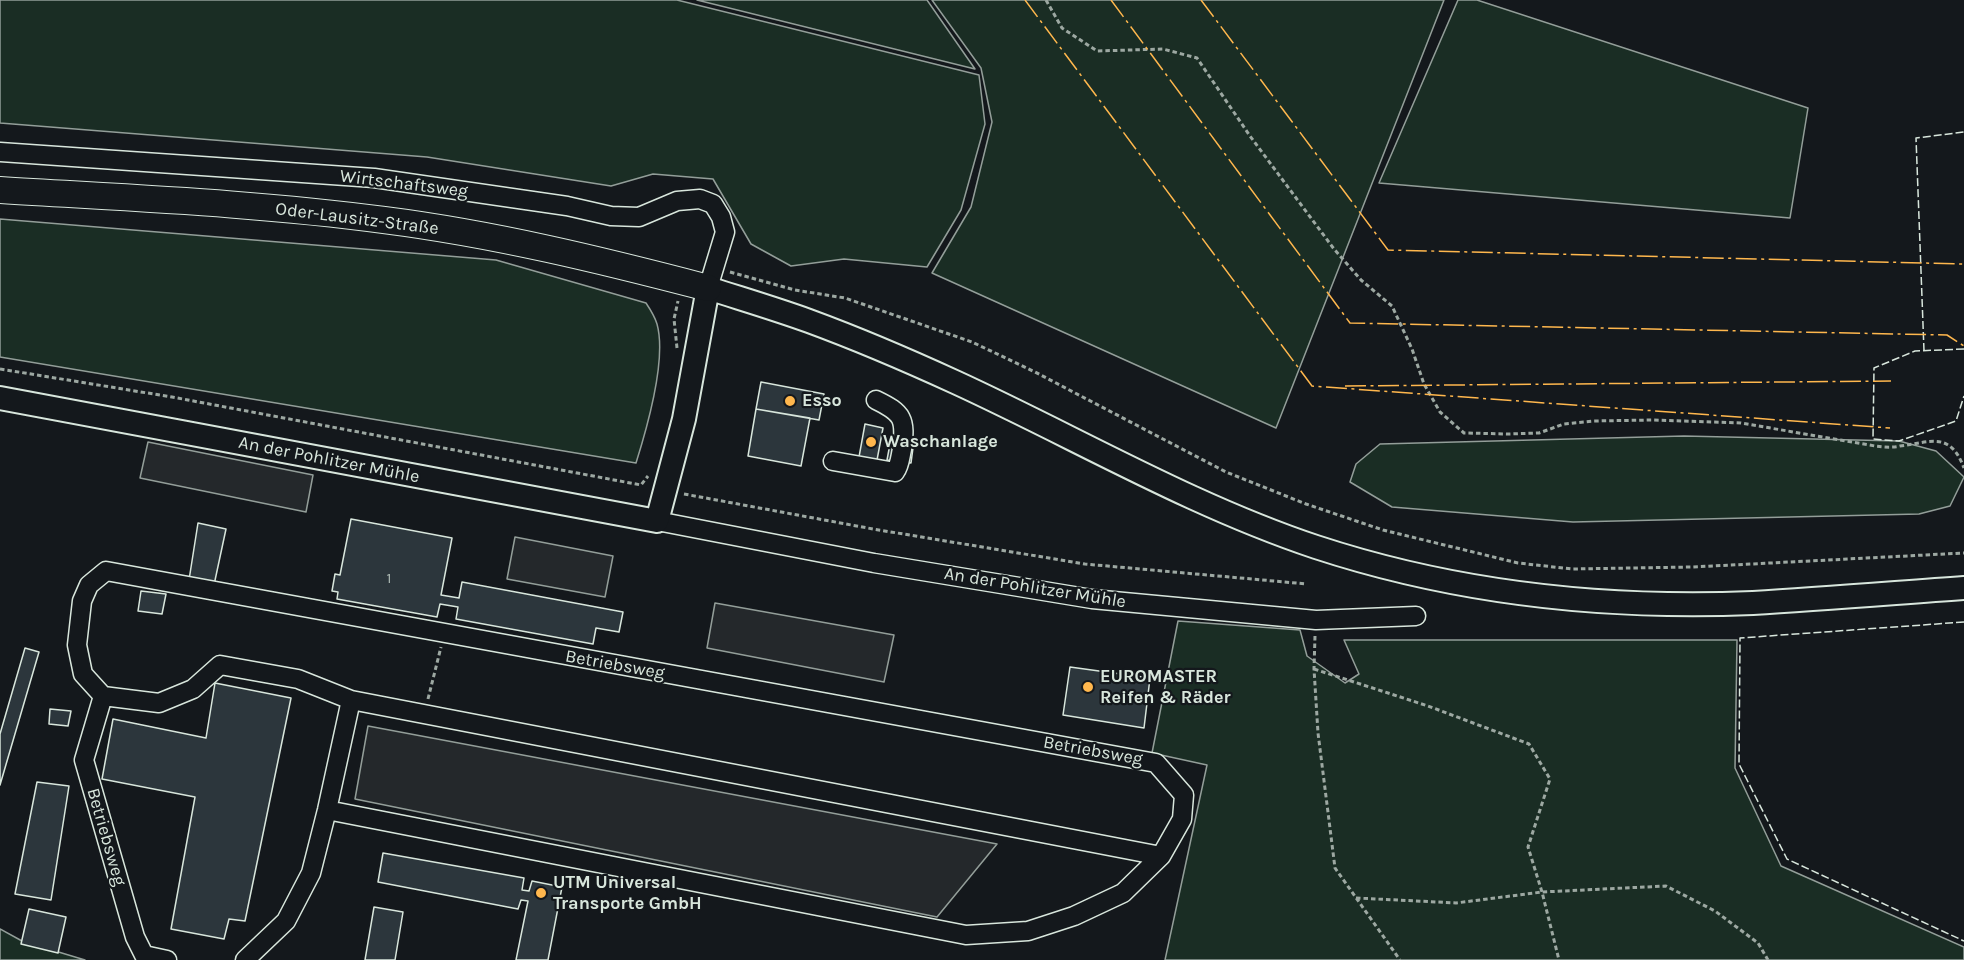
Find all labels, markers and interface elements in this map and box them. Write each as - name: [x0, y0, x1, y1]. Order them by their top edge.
- street label: Wirtschaftsweg: [339, 165, 469, 203]
- street label: Oder-Lausitz-Straße: [274, 198, 440, 240]
- place label: Esso: [802, 390, 842, 412]
- marker: Esso: [783, 394, 797, 408]
- place label: Waschanlage: [883, 431, 998, 453]
- street label: An der Pohlitzer Mühle: [237, 432, 421, 488]
- marker: Waschanlage: [864, 435, 878, 449]
- street label: An der Pohlitzer Mühle: [943, 563, 1127, 613]
- house number: 1: [387, 570, 391, 588]
- street label: Betriebsweg: [563, 646, 667, 684]
- place label: EUROMASTER Reifen & Räder: [1100, 666, 1231, 708]
- marker: EUROMASTER Reifen & Räder: [1081, 680, 1095, 694]
- street label: Betriebsweg: [1041, 732, 1145, 770]
- street label: Betriebsweg: [82, 786, 130, 888]
- place label: UTM Universal Transporte GmbH: [553, 872, 702, 914]
- marker: UTM Universal Transporte GmbH: [534, 886, 548, 900]

